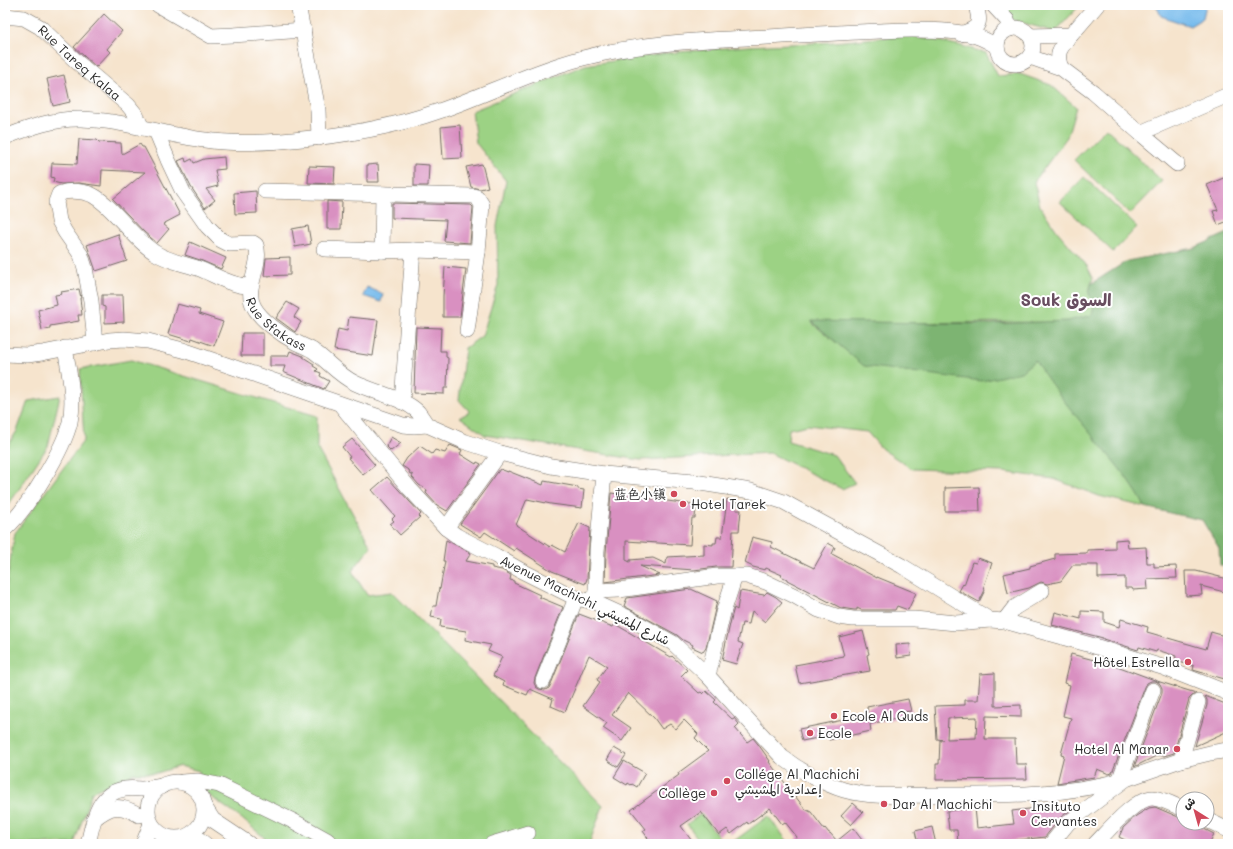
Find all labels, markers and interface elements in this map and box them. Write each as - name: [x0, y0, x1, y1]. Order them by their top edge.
- street label: Rue Tareq Kalaa: [35, 21, 125, 104]
- district label: Souk السوق: [1020, 288, 1112, 311]
- street label: Rue Sfakass: [243, 295, 309, 354]
- place label: 蓝色小镇: [614, 485, 666, 502]
- marker: 蓝色小镇: [669, 489, 679, 499]
- place label: Hotel Tarek: [691, 495, 766, 512]
- marker: Hotel Tarek: [678, 499, 688, 509]
- street label: Avenue Machichi شارع المشيشي: [496, 551, 673, 652]
- place label: Hôtel Estrella: [1093, 653, 1180, 670]
- marker: Hôtel Estrella: [1183, 657, 1193, 667]
- place label: Ecole Al Quds: [842, 707, 929, 724]
- marker: Ecole Al Quds: [829, 711, 839, 721]
- place label: Ecole: [818, 724, 852, 741]
- marker: Ecole: [805, 728, 815, 738]
- place label: Hotel Al Manar: [1074, 740, 1169, 757]
- marker: Hotel Al Manar: [1172, 744, 1182, 754]
- place label: Collége Al Machichi إعدادية المشيشي: [735, 765, 859, 801]
- marker: Collége Al Machichi إعدادية المشيشي: [722, 776, 732, 786]
- place label: Collège: [659, 784, 706, 801]
- marker: Collège: [709, 788, 719, 798]
- north arrow: [1175, 791, 1215, 831]
- text: ش: [1179, 793, 1198, 812]
- place label: Dar Al Machichi: [892, 795, 993, 812]
- place label: Insituto Cervantes: [1031, 797, 1097, 829]
- marker: Dar Al Machichi: [879, 799, 889, 809]
- marker: Insituto Cervantes: [1018, 808, 1028, 818]

